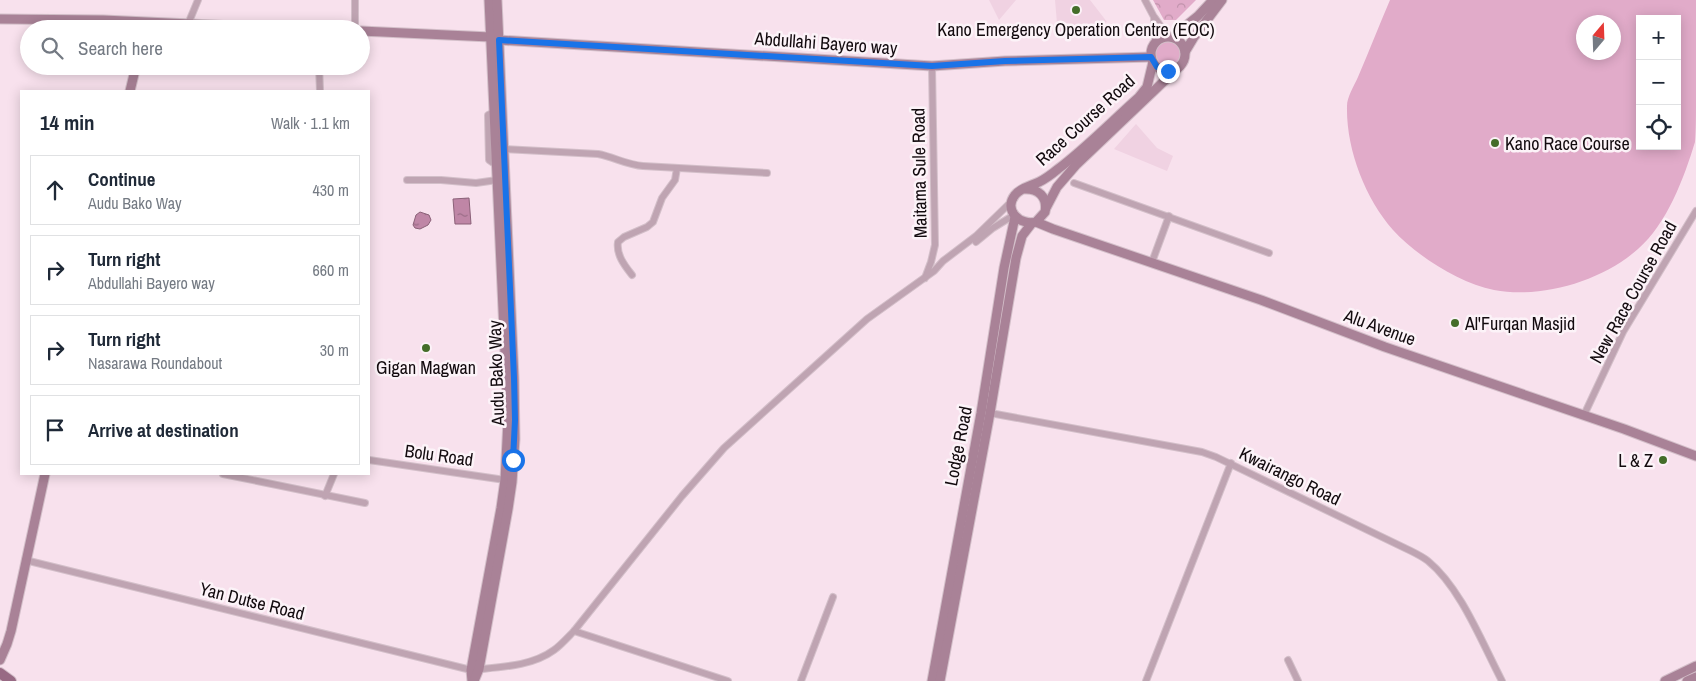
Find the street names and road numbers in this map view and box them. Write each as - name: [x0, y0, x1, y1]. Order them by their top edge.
- street label: Abdullahi Bayero way: [753, 25, 899, 60]
- street label: Race Course Road: [1030, 69, 1140, 171]
- street label: Maitama Sule Road: [905, 108, 933, 238]
- street label: New Race Course Road: [1583, 216, 1683, 368]
- street label: Alu Avenue: [1340, 302, 1419, 351]
- street label: Audu Bako Way: [482, 319, 510, 427]
- street label: Lodge Road: [938, 404, 978, 488]
- street label: Bolu Road: [403, 438, 475, 472]
- street label: Kwairango Road: [1235, 441, 1345, 511]
- street label: Yan Dutse Road: [197, 576, 307, 626]

